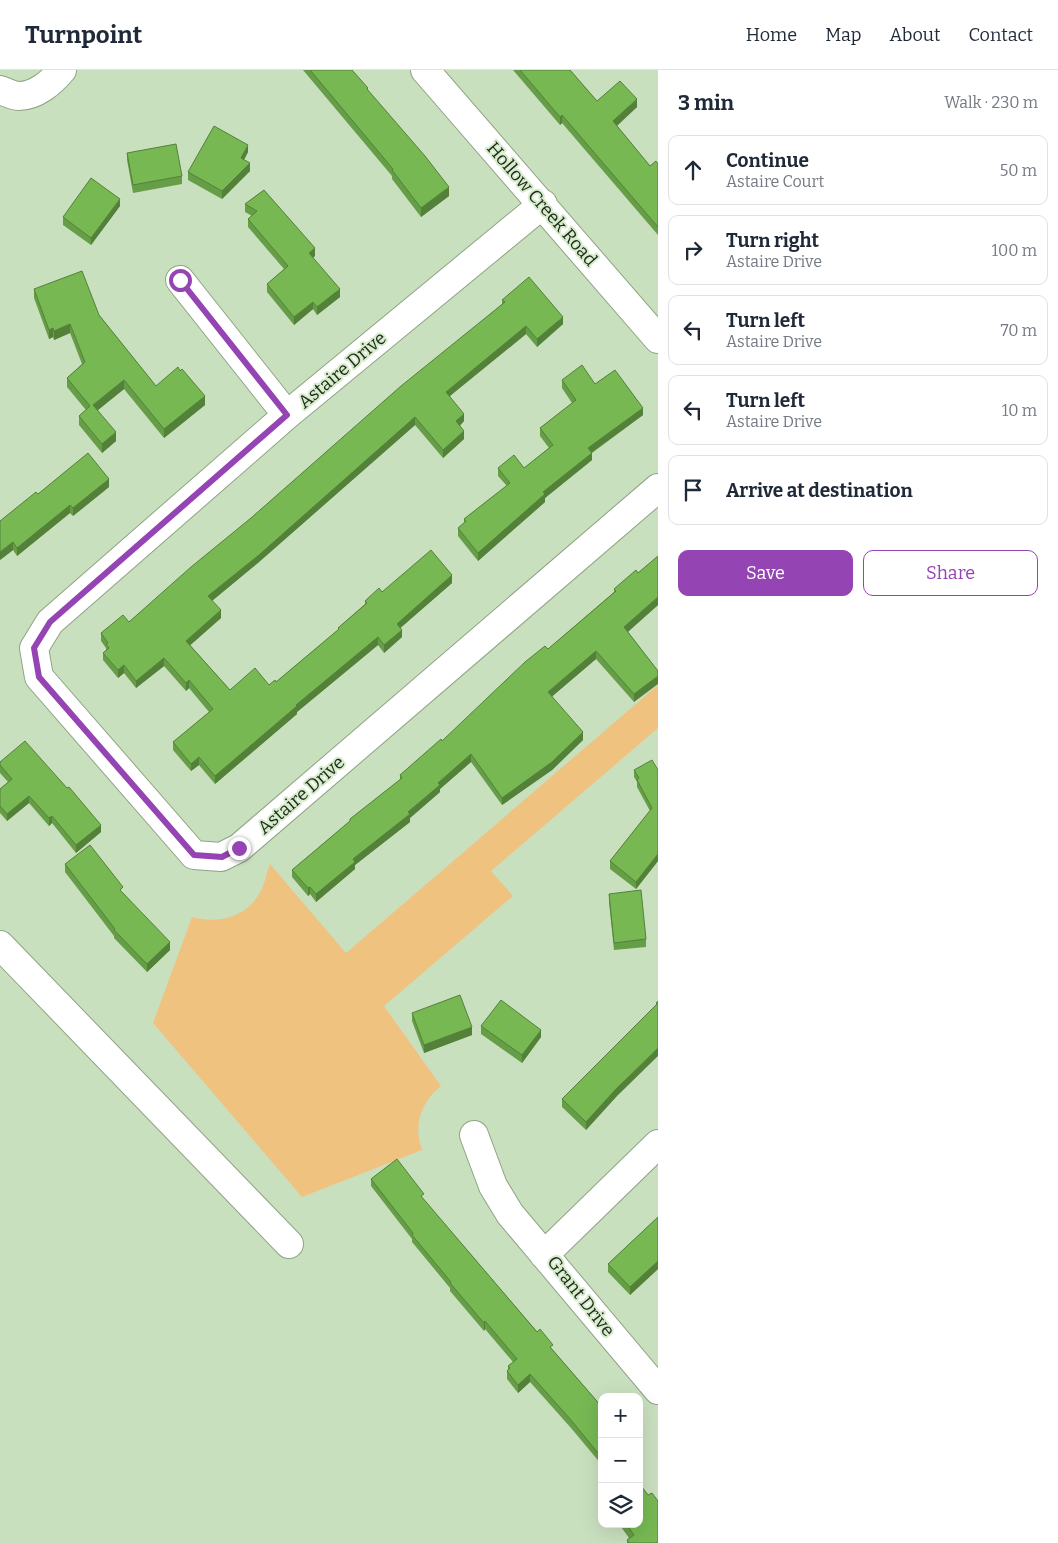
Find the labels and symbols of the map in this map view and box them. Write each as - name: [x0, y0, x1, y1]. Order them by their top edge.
- street label: Hollow Creek Road: [482, 137, 602, 271]
- route start: [169, 269, 192, 292]
- street label: Astaire Drive: [294, 327, 390, 413]
- street label: Astaire Drive: [253, 751, 349, 839]
- route end: [228, 837, 251, 860]
- street label: Grant Drive: [543, 1251, 619, 1341]

